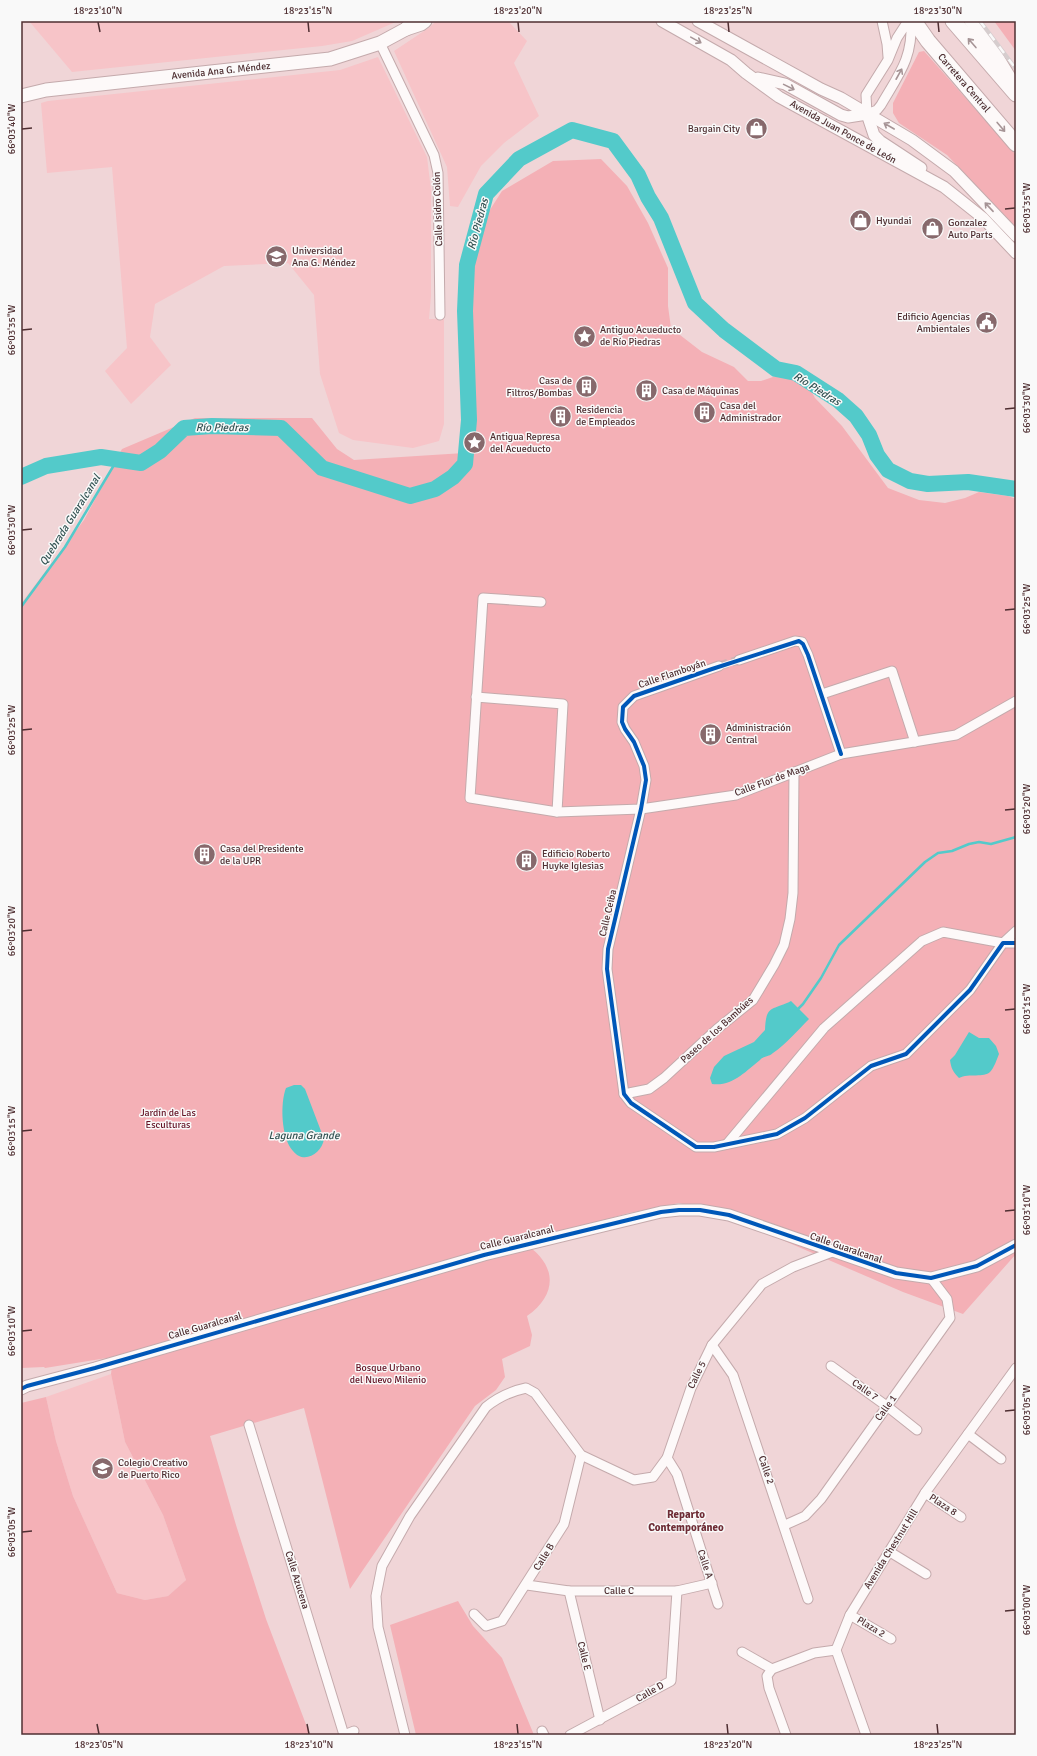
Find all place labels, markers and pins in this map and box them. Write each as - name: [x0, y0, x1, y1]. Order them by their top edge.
- shop icon: Bargain City: [743, 116, 769, 142]
- place label: Bargain City: [688, 123, 740, 135]
- shop icon: Hyundai: [848, 208, 874, 234]
- place label: Hyundai: [876, 215, 911, 227]
- shop icon: Gonzalez Auto Parts: [920, 216, 946, 242]
- place label: Gonzalez Auto Parts: [948, 217, 993, 241]
- school or university icon: Universidad Ana G. Méndez: [263, 244, 289, 270]
- place label: Universidad Ana G. Méndez: [292, 245, 356, 269]
- public building icon: Edificio Agencias Ambientales: [973, 310, 999, 336]
- place label: Edificio Agencias Ambientales: [897, 311, 971, 335]
- place icon: Antiguo Acueducto de Río Piedras: [571, 323, 597, 349]
- place label: Antiguo Acueducto de Río Piedras: [600, 324, 681, 348]
- building icon: Casa de Filtros/Bombas: [574, 374, 600, 400]
- place label: Casa de Filtros/Bombas: [507, 375, 573, 399]
- building icon: Casa de Máquinas: [633, 378, 659, 404]
- place label: Casa de Máquinas: [662, 385, 739, 397]
- building icon: Casa del Administrador: [691, 399, 717, 425]
- place label: Casa del Administrador: [720, 400, 781, 424]
- building icon: Residencia de Empleados: [547, 403, 573, 429]
- place label: Residencia de Empleados: [576, 404, 636, 428]
- place icon: Antigua Represa del Acueducto: [461, 430, 487, 456]
- place label: Antigua Represa del Acueducto: [490, 431, 560, 455]
- building icon: Administración Central: [698, 721, 724, 747]
- place label: Administración Central: [726, 722, 791, 746]
- building icon: Casa del Presidente de la UPR: [192, 842, 218, 868]
- place label: Casa del Presidente de la UPR: [220, 843, 303, 867]
- building icon: Edificio Roberto Huyke Iglesias: [513, 847, 539, 873]
- place label: Edificio Roberto Huyke Iglesias: [542, 848, 610, 872]
- school or university icon: Colegio Creativo de Puerto Rico: [89, 1456, 115, 1482]
- place label: Colegio Creativo de Puerto Rico: [118, 1457, 188, 1481]

